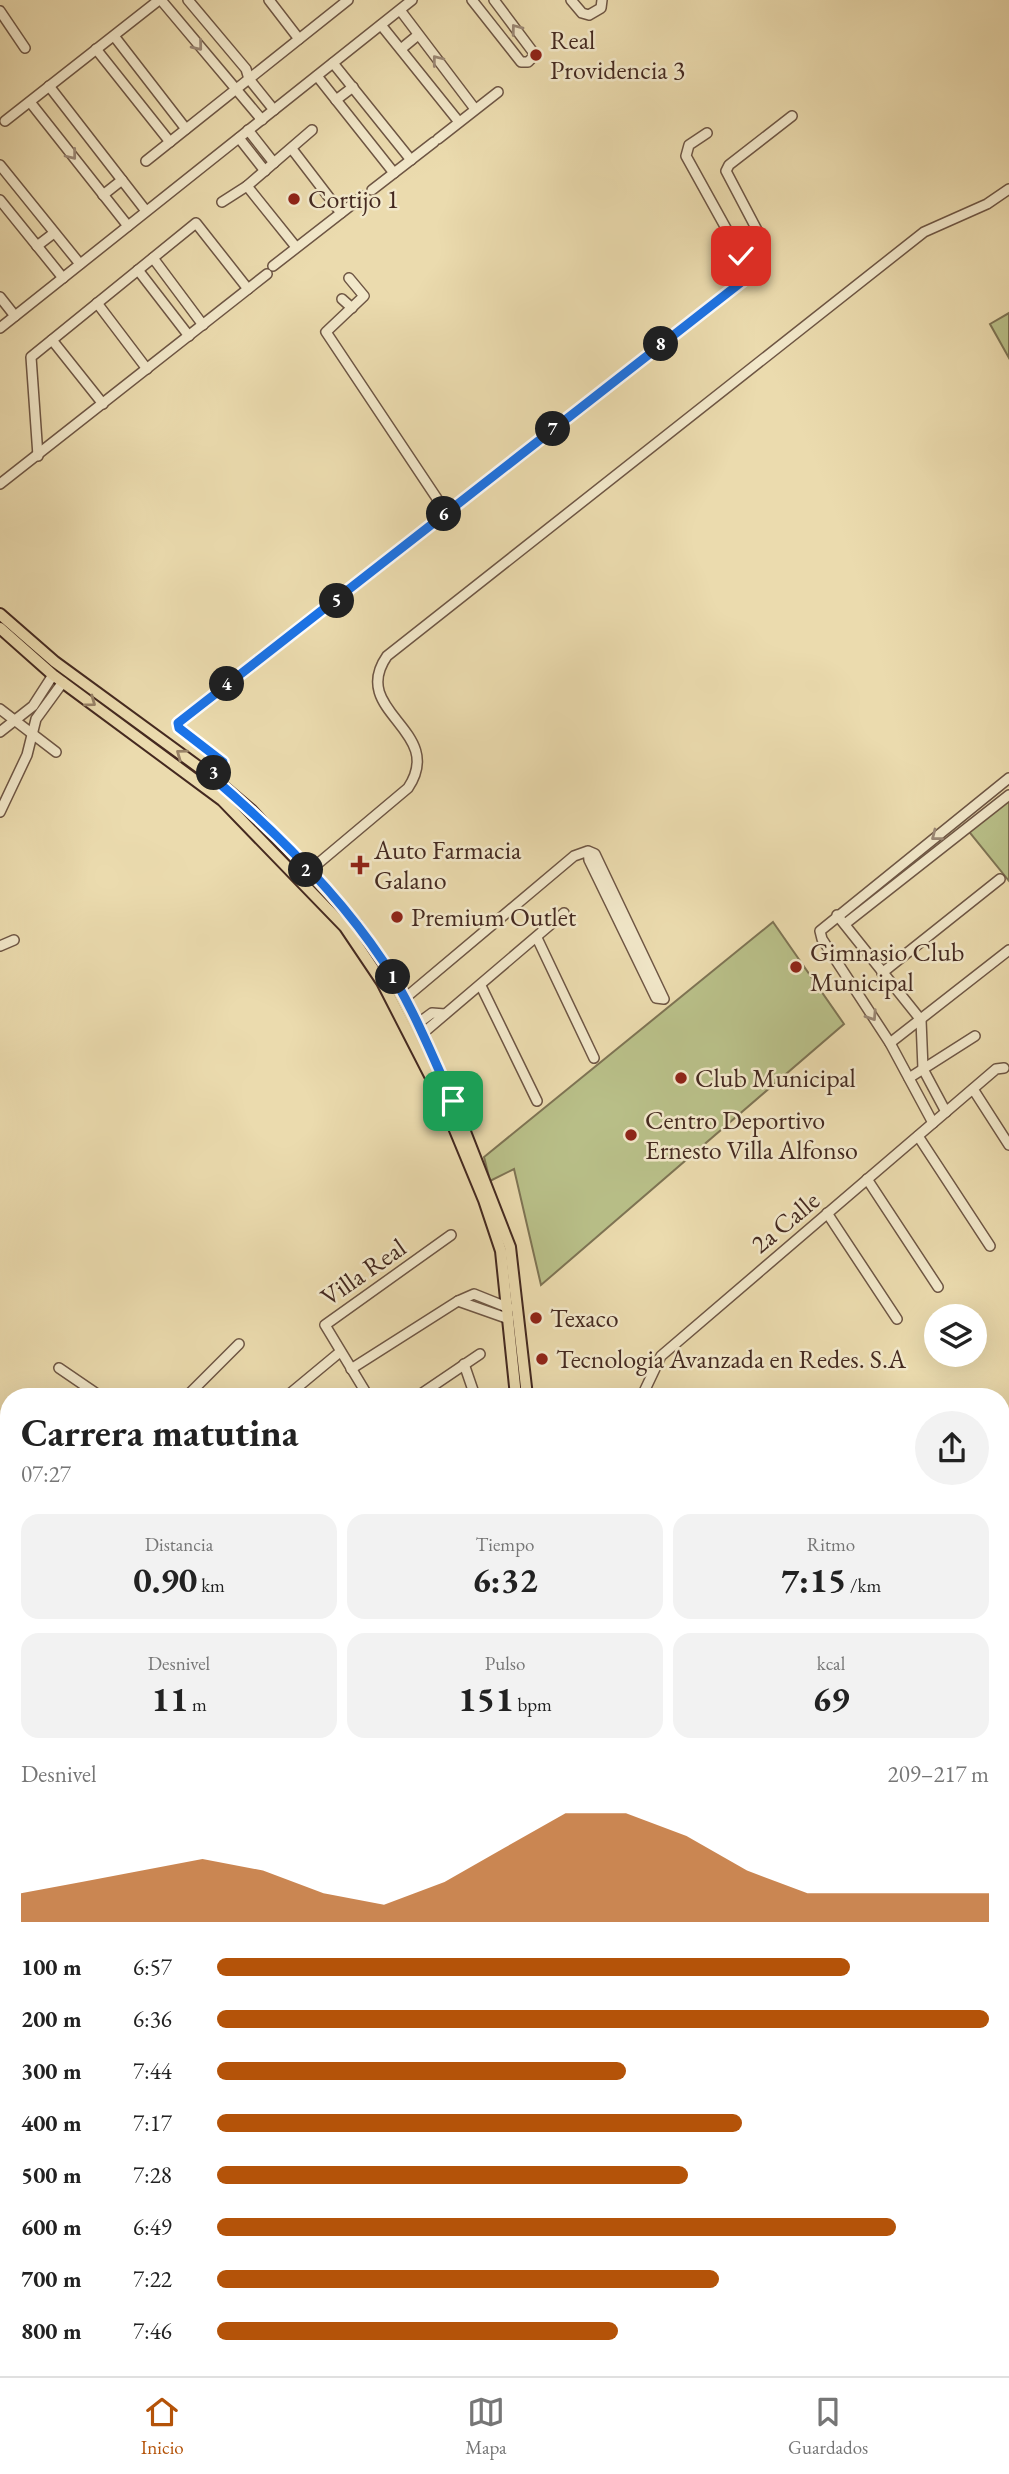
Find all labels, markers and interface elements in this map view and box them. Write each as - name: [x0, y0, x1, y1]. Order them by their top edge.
- place label: Real Providencia 3: [550, 23, 685, 87]
- one-way arrow: [512, 24, 524, 37]
- one-way arrow: [190, 37, 202, 50]
- marker: Real Providencia 3: [528, 47, 544, 63]
- one-way arrow: [433, 55, 446, 68]
- one-way arrow: [63, 148, 76, 160]
- place label: Cortijo 1: [308, 182, 399, 216]
- marker: Cortijo 1: [286, 191, 302, 207]
- pin: [711, 226, 771, 286]
- icon: check: [722, 237, 760, 275]
- pin: 8: [644, 326, 678, 362]
- text: 8: [655, 331, 666, 356]
- pin: 7: [536, 412, 570, 446]
- text: 7: [547, 416, 558, 441]
- pin: 6: [426, 496, 462, 532]
- text: 6: [438, 501, 449, 526]
- pin: 5: [320, 584, 354, 618]
- text: 5: [331, 588, 342, 613]
- pin: 4: [210, 666, 244, 702]
- text: 4: [221, 671, 232, 696]
- one-way arrow: [83, 693, 96, 706]
- one-way arrow: [177, 750, 189, 763]
- pin: 3: [196, 756, 232, 790]
- text: 3: [208, 760, 219, 785]
- one-way arrow: [932, 827, 944, 840]
- place label: Auto Farmacia Galano: [373, 833, 522, 897]
- pin: 2: [288, 852, 324, 888]
- text: 2: [300, 857, 311, 882]
- marker: Auto Farmacia Galano: [352, 857, 368, 873]
- place label: Premium Outlet: [411, 900, 576, 934]
- marker: Premium Outlet: [389, 909, 405, 925]
- place label: Gimnasio Club Municipal: [810, 935, 964, 999]
- marker: Gimnasio Club Municipal: [788, 959, 804, 975]
- pin: 1: [376, 960, 410, 995]
- text: 1: [387, 964, 398, 989]
- one-way arrow: [864, 1009, 877, 1022]
- place label: Club Municipal: [695, 1061, 856, 1095]
- marker: Club Municipal: [673, 1070, 689, 1086]
- pin: [423, 1071, 483, 1131]
- icon: arrive: [434, 1082, 472, 1120]
- place label: Centro Deportivo Ernesto Villa Alfonso: [645, 1103, 858, 1167]
- marker: Centro Deportivo Ernesto Villa Alfonso: [623, 1127, 639, 1143]
- street label: 2a Calle: [744, 1183, 826, 1261]
- street label: Villa Real: [314, 1230, 412, 1314]
- place label: Texaco: [550, 1301, 619, 1335]
- map controls: [924, 1304, 987, 1367]
- button: layers: [924, 1304, 987, 1367]
- marker: Texaco: [528, 1310, 544, 1326]
- place label: Tecnologia Avanzada en Redes. S.A: [556, 1342, 907, 1376]
- marker: Tecnologia Avanzada en Redes. S.A: [534, 1351, 550, 1367]
- text: Carrera matutina: [21, 1408, 298, 1457]
- button: share: [915, 1411, 989, 1485]
- text: 07:27: [21, 1459, 71, 1489]
- text: Distancia: [145, 1532, 213, 1557]
- text: Tiempo: [476, 1532, 534, 1557]
- text: Ritmo: [807, 1532, 855, 1557]
- text: 0.90: [133, 1557, 197, 1602]
- text: 6:32: [472, 1557, 538, 1602]
- text: 7:15: [781, 1557, 846, 1602]
- text: km: [197, 1573, 225, 1598]
- text: /km: [846, 1573, 881, 1598]
- text: Desnivel: [148, 1651, 210, 1676]
- text: Pulso: [485, 1651, 525, 1676]
- text: kcal: [817, 1651, 845, 1676]
- text: 11: [151, 1676, 188, 1721]
- text: 151: [458, 1676, 514, 1721]
- text: 69: [812, 1676, 850, 1721]
- text: m: [188, 1692, 207, 1717]
- text: bpm: [514, 1692, 552, 1717]
- text: Desnivel: [21, 1759, 97, 1789]
- text: 209–217 m: [888, 1759, 989, 1789]
- text: 100 m: [21, 1952, 82, 1982]
- text: 6:57: [133, 1952, 172, 1982]
- text: 200 m: [21, 2004, 82, 2034]
- text: 6:36: [133, 2004, 172, 2034]
- text: 300 m: [21, 2056, 82, 2086]
- text: 7:44: [133, 2056, 172, 2086]
- text: 400 m: [21, 2108, 82, 2138]
- text: 7:17: [133, 2108, 172, 2138]
- text: 500 m: [21, 2160, 82, 2190]
- text: 7:28: [133, 2160, 172, 2190]
- text: 600 m: [21, 2212, 82, 2242]
- text: 6:49: [133, 2212, 172, 2242]
- text: 700 m: [21, 2264, 82, 2294]
- text: 7:22: [133, 2264, 172, 2294]
- text: 800 m: [21, 2316, 82, 2346]
- text: 7:46: [133, 2316, 172, 2346]
- tab: Inicio: [141, 2393, 184, 2460]
- tab: Mapa: [465, 2393, 507, 2460]
- tab: Guardados: [788, 2393, 868, 2460]

